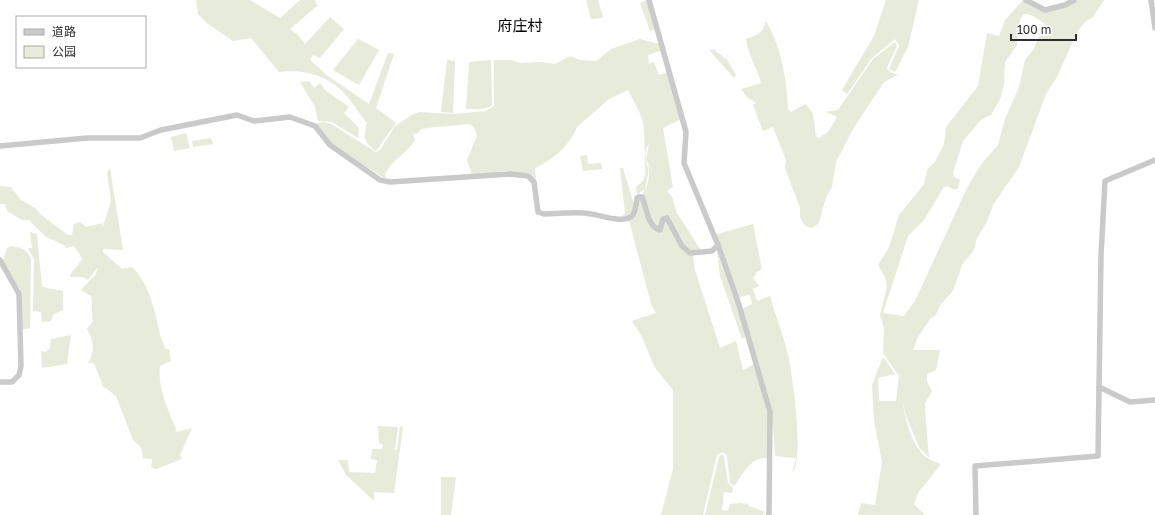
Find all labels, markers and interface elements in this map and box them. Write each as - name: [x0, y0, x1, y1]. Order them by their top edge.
- legend: [16, 16, 146, 68]
- district label: 府庄村: [497, 16, 543, 34]
- scale bar: [1011, 16, 1076, 42]
- text: 100 m: [1017, 22, 1051, 37]
- text: 道路: [52, 24, 76, 39]
- text: 公园: [52, 44, 76, 59]

